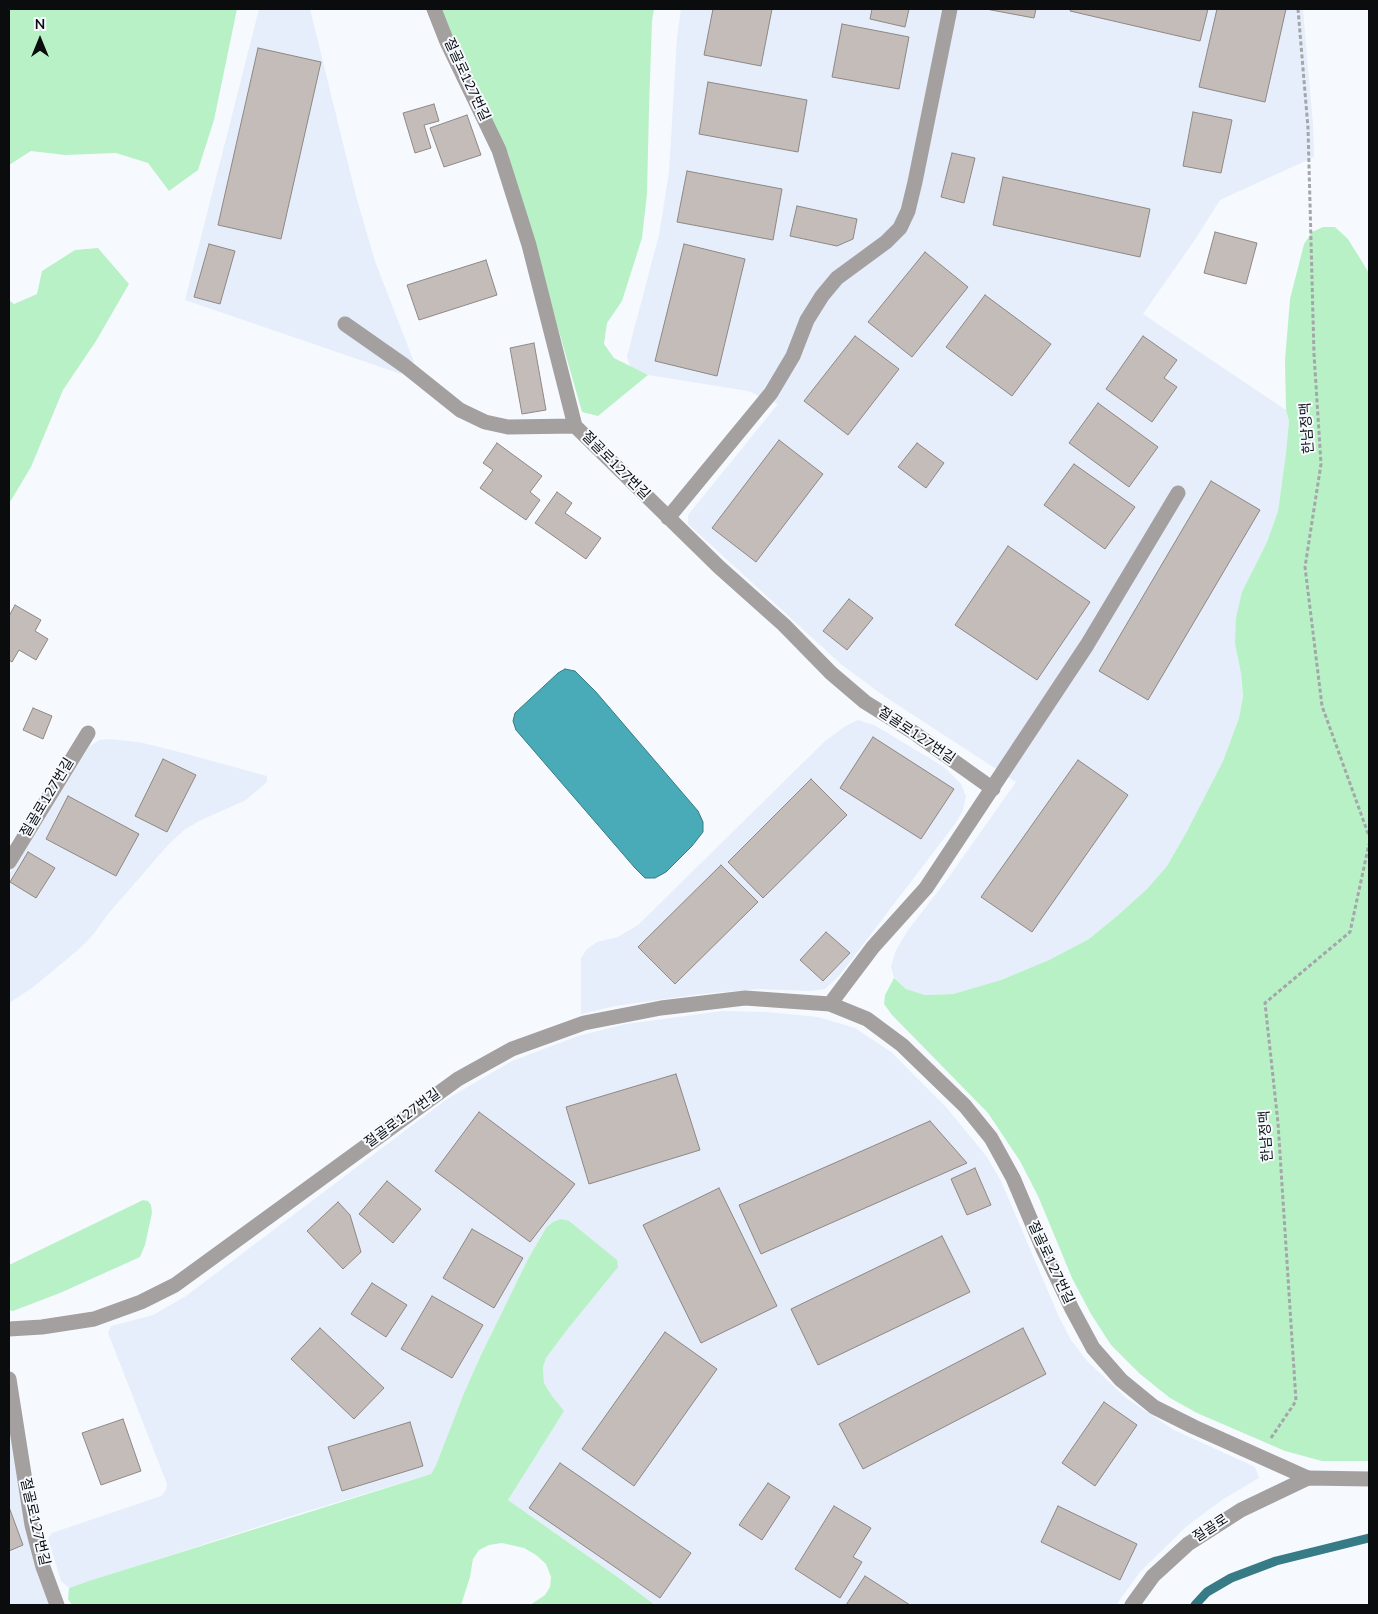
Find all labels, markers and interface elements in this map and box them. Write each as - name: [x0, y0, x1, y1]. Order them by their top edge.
- north arrow: [15, 15, 65, 65]
- text: N: [35, 15, 45, 34]
- street label: 절골로127번길: [439, 36, 493, 124]
- street label: 한남정맥: [1298, 402, 1318, 454]
- street label: 절골로127번길: [577, 428, 653, 504]
- street label: 절골로127번길: [874, 704, 958, 768]
- street label: 절골로127번길: [18, 755, 78, 841]
- street label: 절골로127번길: [362, 1086, 444, 1152]
- street label: 한남정맥: [1257, 1110, 1277, 1162]
- street label: 절골로127번길: [1023, 1219, 1077, 1307]
- street label: 절골로127번길: [16, 1476, 52, 1568]
- street label: 절골로: [1190, 1511, 1232, 1547]

